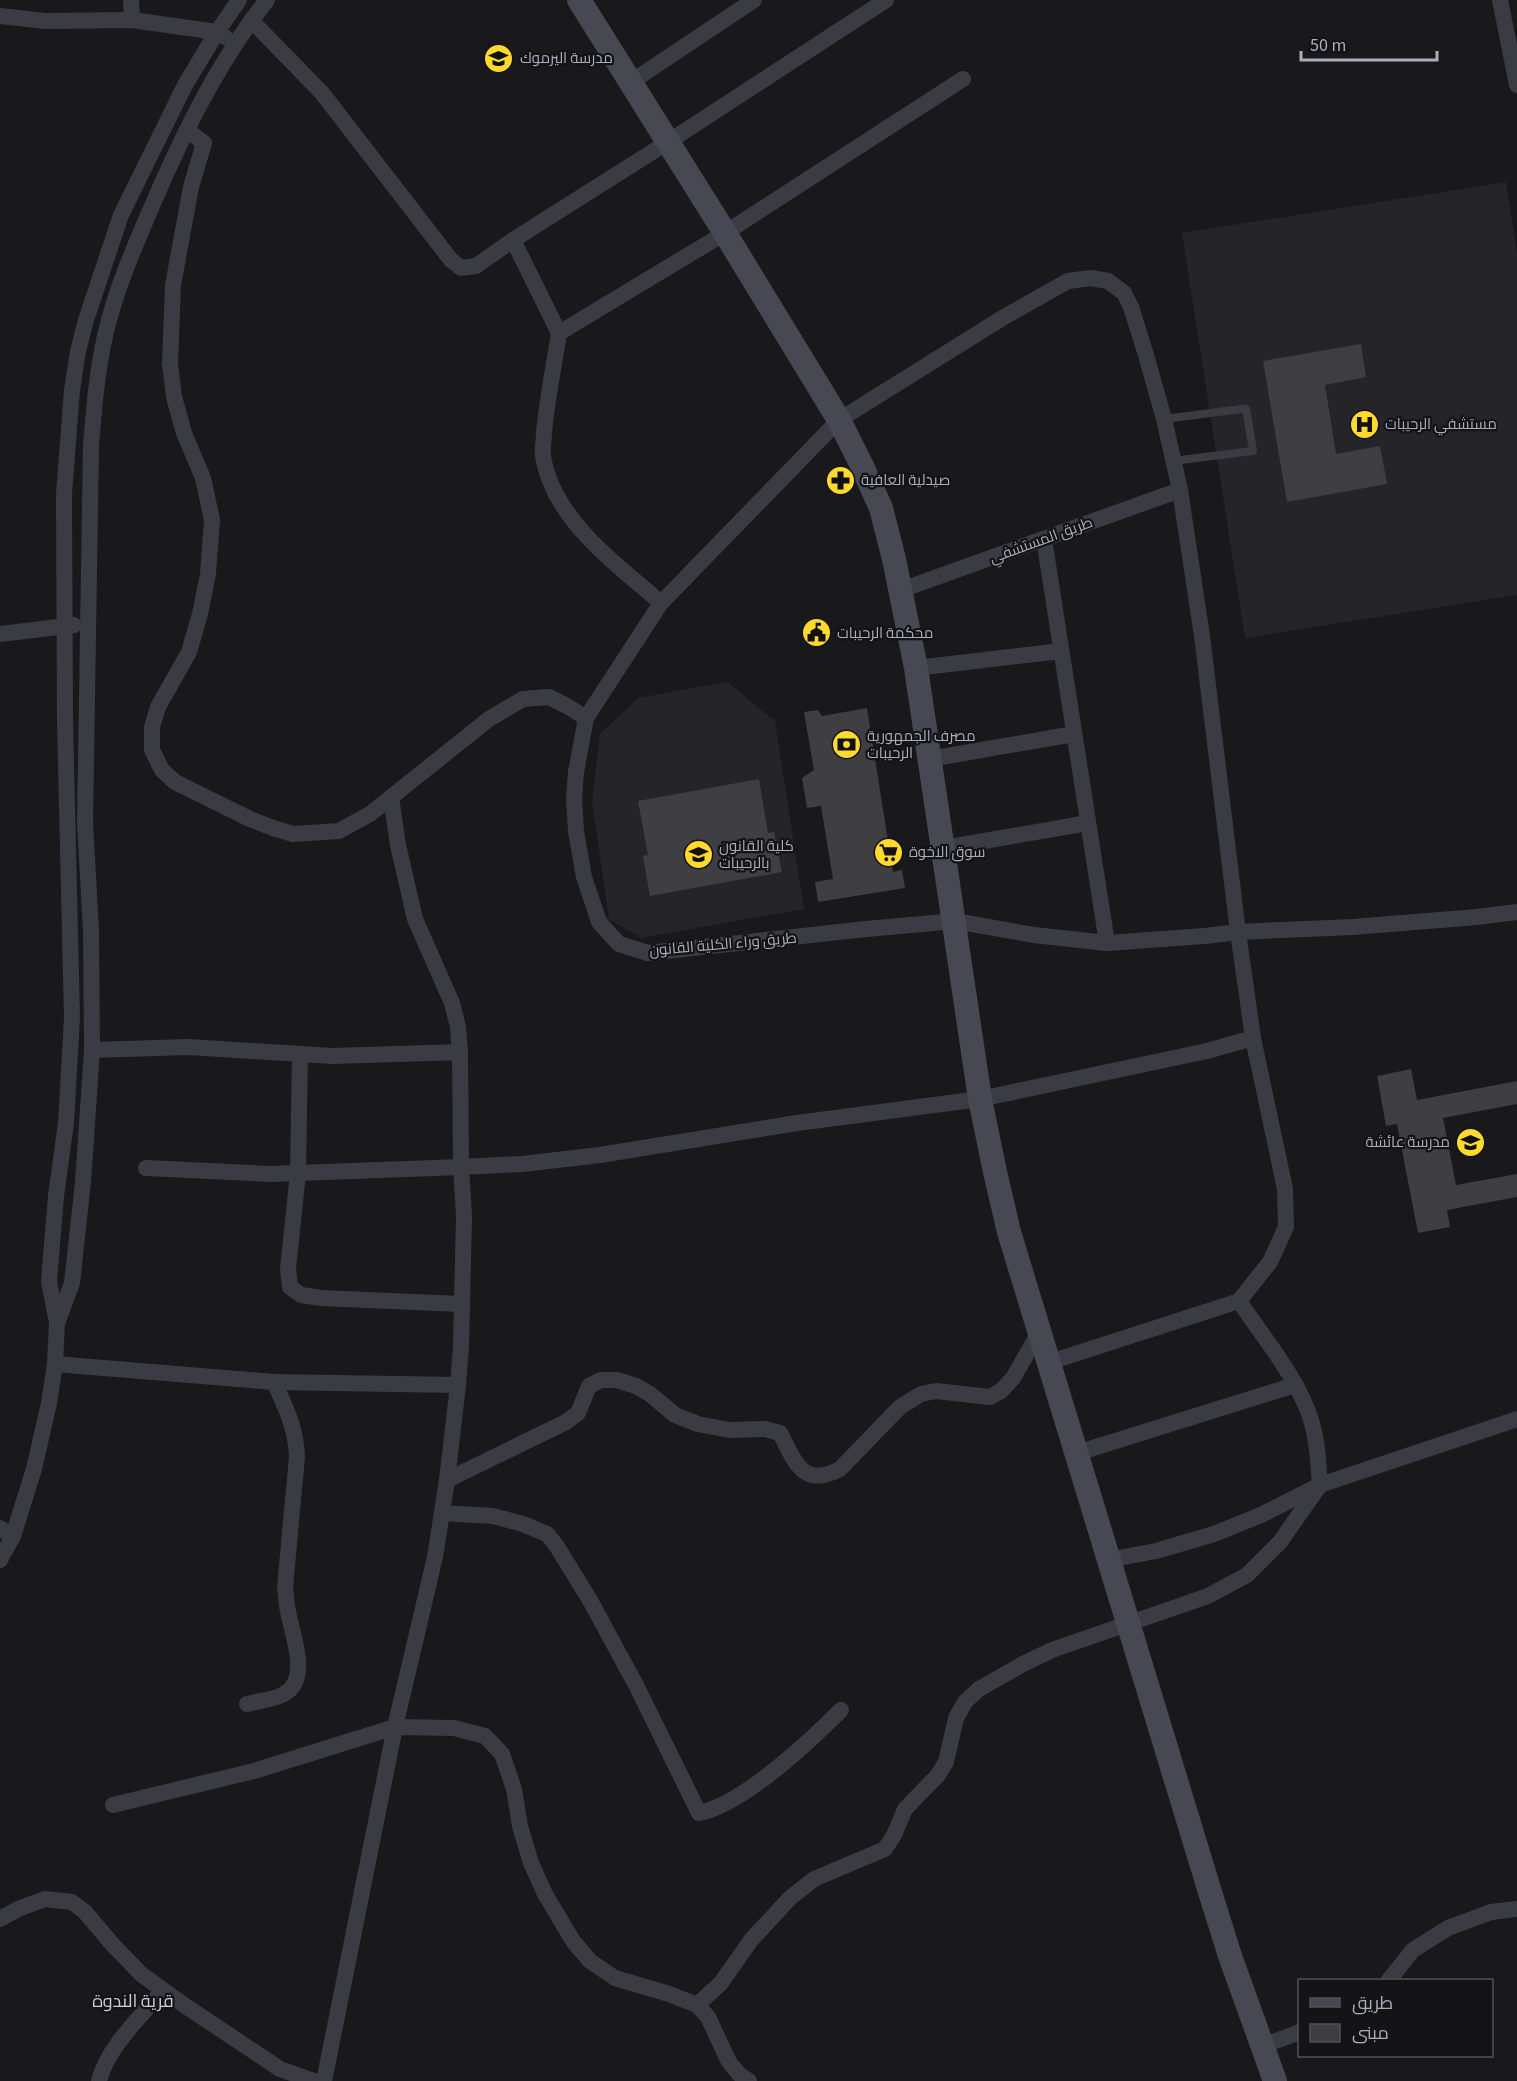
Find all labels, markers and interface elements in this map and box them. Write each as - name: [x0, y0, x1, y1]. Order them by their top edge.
- scale bar: [1301, 24, 1438, 62]
- text: 50 m: [1310, 33, 1346, 58]
- school or university icon: مدرسة اليرموك: [483, 42, 515, 74]
- place label: مدرسة اليرموك: [520, 48, 613, 69]
- hospital icon: مستشفي الرحيبات: [1348, 408, 1380, 440]
- place label: مستشفي الرحيبات: [1385, 414, 1497, 436]
- pharmacy icon: صيدلية العافية: [824, 464, 856, 496]
- place label: صيدلية العافية: [861, 470, 950, 491]
- street label: طريق المستشفي: [987, 512, 1096, 570]
- public building icon: محكمة الرحيبات: [800, 617, 832, 649]
- place label: محكمة الرحيبات: [837, 623, 933, 644]
- place label: مصرف الجمهورية الرحيبات: [867, 726, 976, 764]
- bank icon: مصرف الجمهورية الرحيبات: [830, 729, 862, 761]
- place label: كلية القانون بالرحيبات: [719, 836, 794, 874]
- supermarket icon: سوق الاخوة: [872, 836, 904, 868]
- school or university icon: كلية القانون بالرحيبات: [682, 839, 714, 871]
- place label: سوق الاخوة: [909, 842, 985, 863]
- street label: طريق وراء الكلية القانون: [648, 928, 798, 961]
- school or university icon: مدرسة عائشة: [1455, 1126, 1487, 1158]
- place label: مدرسة عائشة: [1365, 1132, 1450, 1153]
- legend: [1298, 1979, 1493, 2057]
- district label: قرية الندوة: [92, 1989, 174, 2014]
- text: طريق: [1352, 1991, 1393, 2016]
- text: مبنى: [1352, 2021, 1389, 2046]

